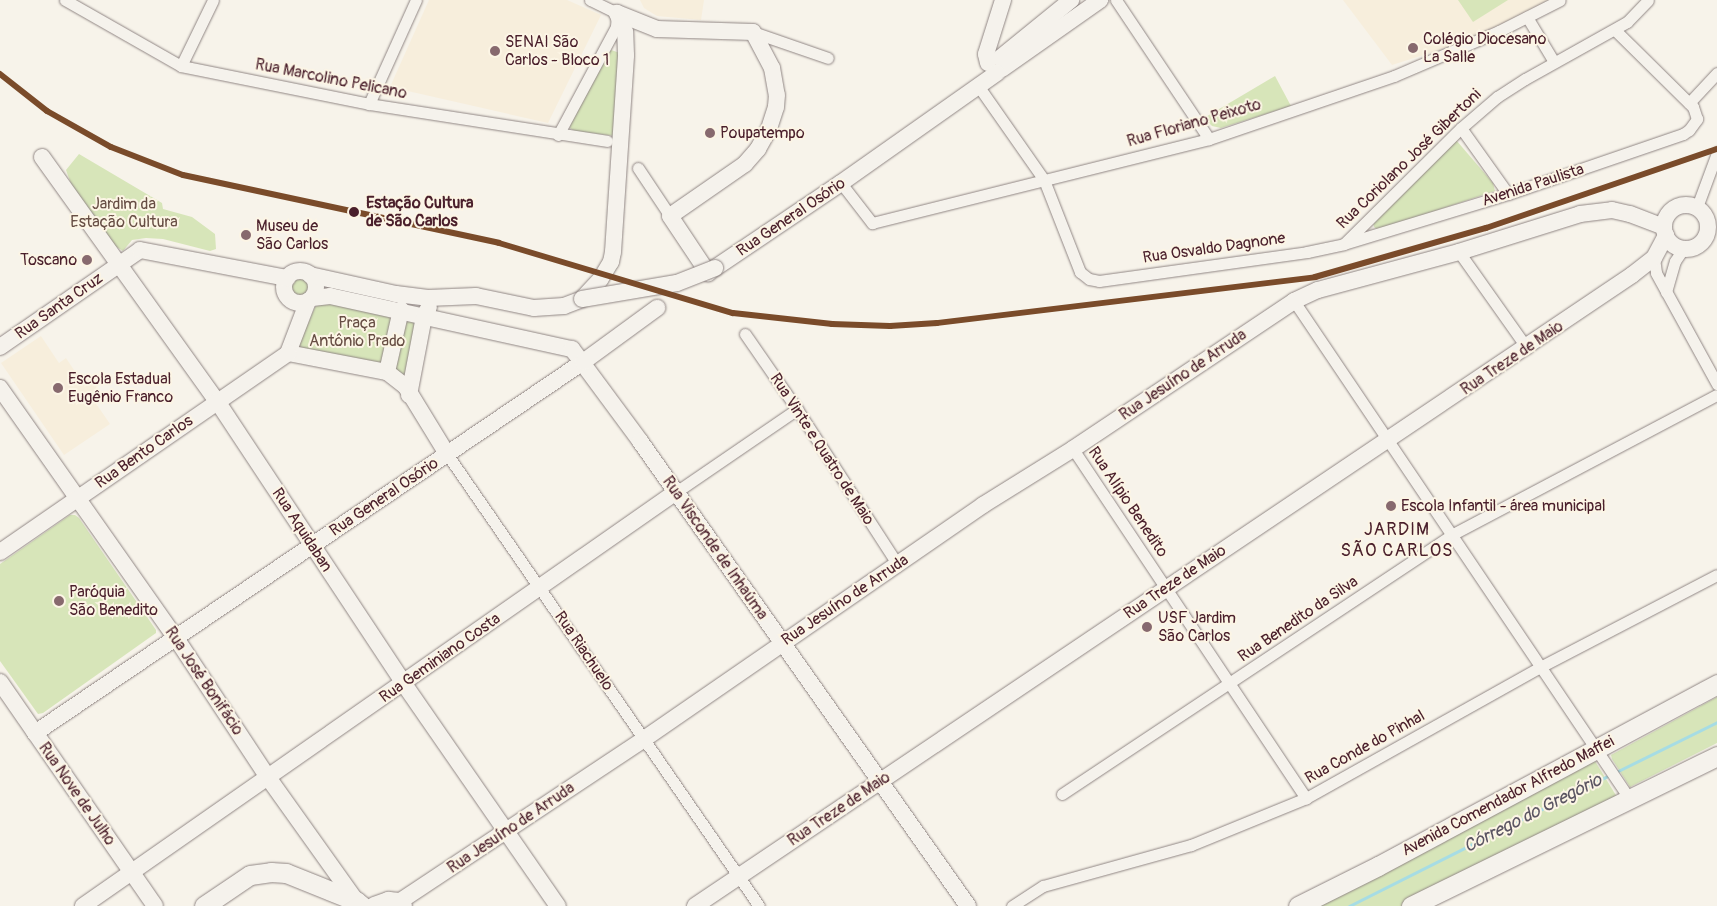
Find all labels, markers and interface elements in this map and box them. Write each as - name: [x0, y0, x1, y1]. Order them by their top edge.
- place label: Colégio Diocesano La Salle: [1423, 29, 1546, 67]
- place label: SENAI São Carlos - Bloco 1: [505, 32, 609, 70]
- marker: Colégio Diocesano La Salle: [1407, 42, 1419, 54]
- marker: SENAI São Carlos - Bloco 1: [489, 45, 501, 57]
- street label: Rua Marcolino Pelicano: [254, 55, 408, 103]
- street label: Rua Coriolano José Gibertoni: [1333, 85, 1485, 233]
- street label: Rua Floriano Peixoto: [1125, 95, 1263, 151]
- place label: Poupatempo: [720, 123, 805, 143]
- marker: Poupatempo: [704, 127, 716, 139]
- street label: Avenida Paulista: [1480, 160, 1586, 210]
- street label: Rua General Osório: [733, 174, 849, 260]
- place label: Estação Cultura de São Carlos: [366, 193, 473, 231]
- park label: Jardim da Estação Cultura: [70, 194, 178, 232]
- marker: Estação Cultura de São Carlos: [346, 204, 362, 220]
- place label: Museu de São Carlos: [256, 216, 328, 254]
- street label: Rua Osvaldo Dagnone: [1141, 228, 1287, 268]
- marker: Museu de São Carlos: [240, 229, 252, 241]
- place label: Toscano: [20, 250, 77, 270]
- marker: Toscano: [81, 254, 93, 266]
- street label: Rua Santa Cruz: [11, 269, 107, 343]
- park label: Praça Antônio Prado: [309, 313, 405, 351]
- street label: Rua Treze de Maio: [1457, 317, 1567, 399]
- street label: Rua Jesuíno de Arruda: [1116, 325, 1250, 425]
- place label: Escola Estadual Eugênio Franco: [68, 369, 173, 407]
- street label: Rua Vinte e Quatro de Maio: [766, 370, 878, 528]
- marker: Escola Estadual Eugênio Franco: [52, 382, 64, 394]
- street label: Rua Bento Carlos: [91, 411, 197, 493]
- street label: Rua Alípio Benedito: [1084, 443, 1172, 561]
- street label: Rua General Osório: [326, 454, 442, 540]
- street label: Rua Visconde de Inhaúma: [658, 473, 772, 623]
- street label: Rua Aquidaban: [268, 484, 336, 576]
- place label: Escola Infantil - área municipal: [1401, 496, 1606, 516]
- marker: Escola Infantil - área municipal: [1385, 500, 1397, 512]
- district label: JARDIM SÃO CARLOS: [1339, 520, 1455, 562]
- street label: Rua Treze de Maio: [1120, 541, 1230, 623]
- street label: Rua Jesuíno de Arruda: [778, 550, 912, 650]
- street label: Rua Benedito da Silva: [1234, 572, 1362, 666]
- place label: Paróquia São Benedito: [69, 582, 158, 620]
- marker: Paróquia São Benedito: [53, 595, 65, 607]
- street label: Rua Riachuelo: [550, 608, 618, 694]
- place label: USF Jardim São Carlos: [1158, 608, 1236, 646]
- street label: Rua Geminiano Costa: [376, 609, 504, 707]
- marker: USF Jardim São Carlos: [1140, 620, 1154, 634]
- street label: Rua José Bonifácio: [161, 623, 247, 739]
- street label: Rua Conde do Pinhal: [1302, 706, 1428, 788]
- street label: Avenida Comendador Alfredo Maffei: [1398, 732, 1618, 860]
- street label: Rua Nove de Julho: [34, 739, 120, 849]
- street label: Rua Treze de Maio: [784, 768, 894, 850]
- water label: Córrego do Gregório: [1460, 770, 1606, 858]
- street label: Rua Jesuíno de Arruda: [444, 778, 578, 878]

